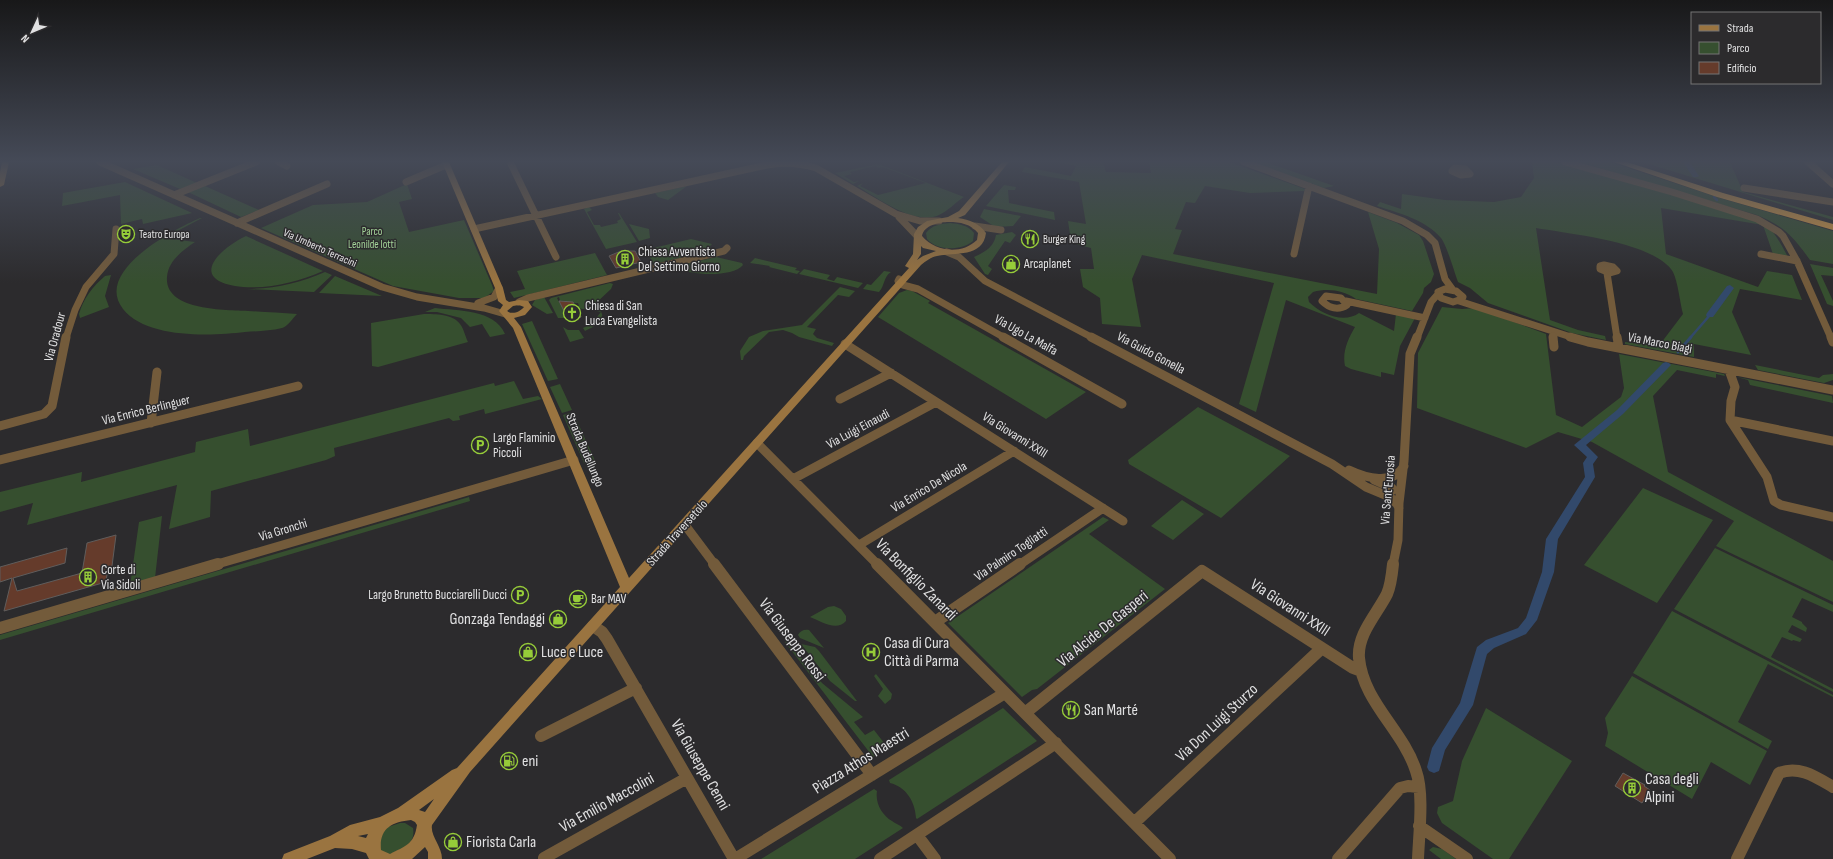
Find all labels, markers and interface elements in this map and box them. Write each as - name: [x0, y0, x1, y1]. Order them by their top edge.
- north arrow: [12, 12, 52, 52]
- legend: [1691, 12, 1821, 84]
- text: Strada: [1727, 21, 1754, 36]
- text: N: [18, 32, 32, 45]
- text: Parco: [1727, 41, 1750, 56]
- text: Edificio: [1727, 61, 1756, 76]
- theatre icon: Teatro Europa: [116, 224, 136, 244]
- park label: Parco Leonilde Iotti: [348, 225, 396, 251]
- street label: Via Umberto Terracini: [281, 226, 359, 270]
- place label: Teatro Europa: [139, 228, 190, 241]
- restaurant icon: Burger King: [1020, 229, 1040, 249]
- place label: Burger King: [1043, 233, 1086, 246]
- place label: Chiesa Avventista Del Settimo Giorno: [638, 244, 720, 275]
- building icon: Chiesa Avventista Del Settimo Giorno: [615, 249, 635, 269]
- shop icon: Arcaplanet: [1001, 254, 1021, 274]
- place label: Arcaplanet: [1023, 256, 1071, 272]
- place label: Chiesa di San Luca Evangelista: [585, 298, 657, 329]
- church icon: Chiesa di San Luca Evangelista: [562, 303, 582, 323]
- street label: Via Oradour: [41, 310, 69, 363]
- street label: Via Ugo La Malfa: [991, 311, 1061, 359]
- street label: Via Guido Gonella: [1114, 328, 1188, 378]
- street label: Via Marco Biagi: [1627, 329, 1693, 357]
- street label: Via Enrico Berlinguer: [100, 391, 192, 429]
- street label: Via Luigi Einaudi: [824, 406, 892, 452]
- street label: Via Giovanni XXIII: [979, 409, 1051, 461]
- street label: Strada Budellungo: [562, 411, 608, 489]
- place label: Largo Flaminio Piccoli: [493, 430, 555, 461]
- parking icon: Largo Flaminio Piccoli: [470, 435, 490, 455]
- street label: Via Sant'Eurosia: [1377, 455, 1399, 525]
- street label: Via Enrico De Nicola: [888, 458, 970, 516]
- street label: Strada Traversetolo: [643, 496, 711, 570]
- street label: Via Gronchi: [257, 515, 309, 545]
- street label: Via Palmiro Togliatti: [971, 524, 1051, 584]
- street label: Via Bonfiglio Zanardi: [871, 535, 961, 625]
- place label: Corte di Via Sidoli: [101, 562, 140, 593]
- building icon: Corte di Via Sidoli: [78, 567, 98, 587]
- street label: Via Giovanni XXIII: [1247, 575, 1333, 641]
- parking icon: Largo Brunetto Bucciarelli Ducci: [510, 585, 530, 605]
- place label: Largo Brunetto Bucciarelli Ducci: [368, 587, 507, 603]
- street label: Via Alcide De Gasperi: [1054, 587, 1152, 671]
- cafe icon: Bar MAV: [568, 589, 588, 609]
- place label: Bar MAV: [591, 591, 627, 607]
- street label: Via Giuseppe Rossi: [755, 595, 829, 685]
- shop icon: Gonzaga Tendaggi: [548, 609, 568, 629]
- place label: Gonzaga Tendaggi: [449, 610, 545, 629]
- place label: Casa di Cura Città di Parma: [884, 634, 959, 671]
- shop icon: Luce e Luce: [518, 642, 538, 662]
- hospital icon: Casa di Cura Città di Parma: [861, 642, 881, 662]
- place label: Luce e Luce: [541, 643, 603, 662]
- street label: Via Don Luigi Sturzo: [1172, 680, 1262, 766]
- restaurant icon: San Marté: [1061, 700, 1081, 720]
- place label: San Marté: [1084, 701, 1138, 720]
- street label: Via Giuseppe Cenni: [666, 716, 734, 814]
- street label: Piazza Athos Maestri: [809, 724, 913, 798]
- fuel station icon: eni: [499, 751, 519, 771]
- place label: eni: [522, 752, 538, 771]
- street label: Via Emilio Maccolini: [556, 769, 658, 837]
- place label: Casa degli Alpini: [1644, 770, 1699, 807]
- building icon: Casa degli Alpini: [1622, 778, 1642, 798]
- shop icon: Fiorista Carla: [443, 832, 463, 852]
- place label: Fiorista Carla: [466, 833, 536, 852]

